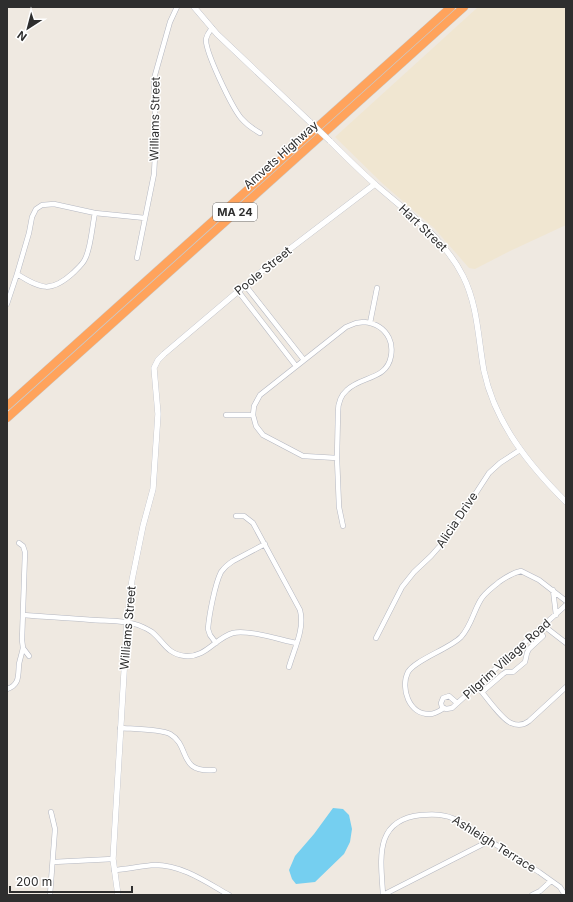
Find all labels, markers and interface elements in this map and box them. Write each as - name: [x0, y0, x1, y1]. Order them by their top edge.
- north arrow: [8, 8, 48, 48]
- text: N: [15, 28, 30, 44]
- street label: Williams Street: [146, 77, 163, 161]
- street label: Amvets Highway: [240, 117, 321, 192]
- street label: Hart Street: [396, 201, 451, 254]
- road number: MA 24: [213, 203, 257, 221]
- street label: Poole Street: [231, 243, 294, 298]
- street label: Alicia Drive: [433, 489, 481, 550]
- street label: Williams Street: [116, 585, 139, 671]
- street label: Pilgrim Village Road: [460, 615, 554, 702]
- street label: Ashleigh Terrace: [450, 812, 539, 875]
- scale bar: [10, 868, 132, 894]
- text: 200 m: [16, 874, 52, 889]

